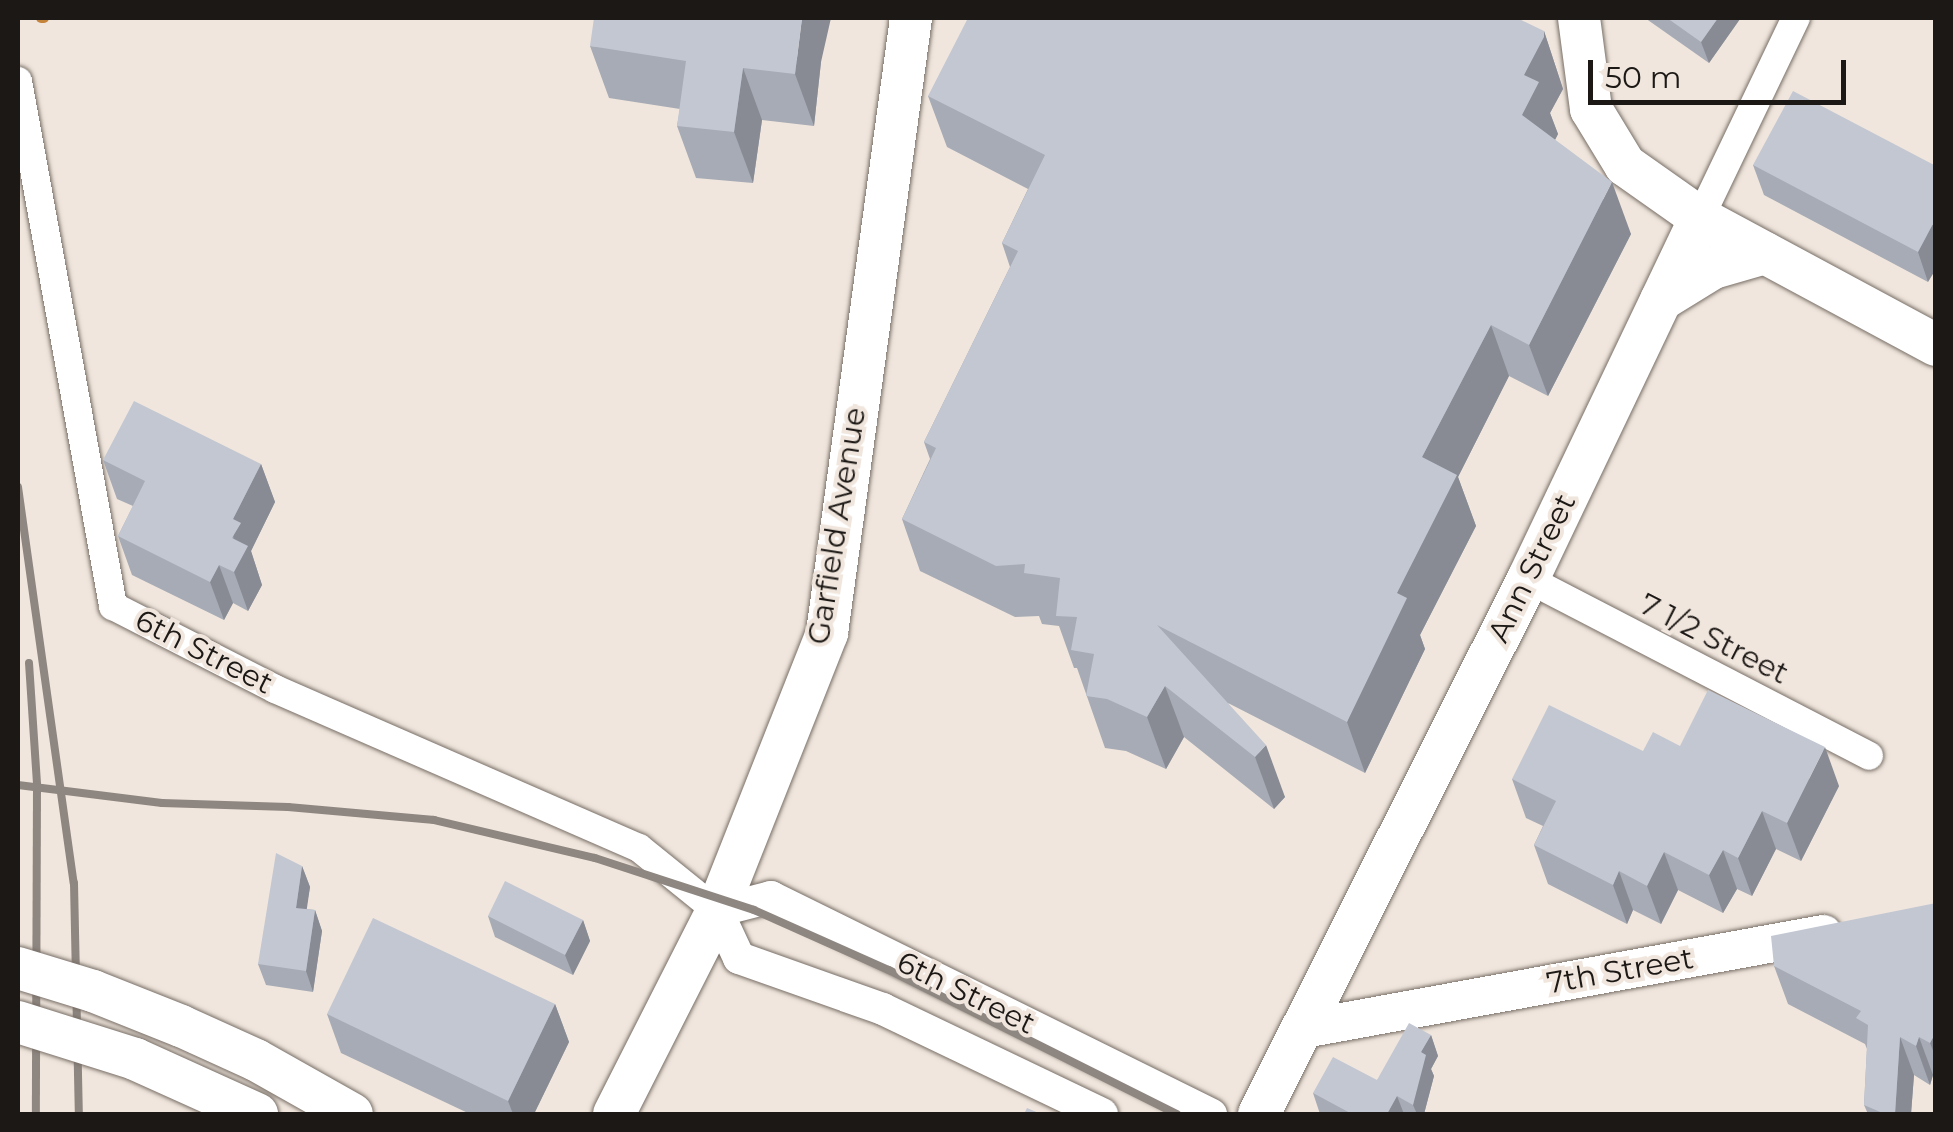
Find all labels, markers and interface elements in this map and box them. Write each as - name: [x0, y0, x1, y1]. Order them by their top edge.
- scale bar: [1593, 40, 1850, 102]
- text: 50 m: [1605, 59, 1682, 96]
- street label: Garfield Avenue: [801, 405, 873, 647]
- street label: Ann Street: [1481, 488, 1583, 648]
- street label: 7 1/2 Street: [1634, 586, 1794, 692]
- street label: 6th Street: [129, 602, 279, 702]
- street label: 7th Street: [1544, 940, 1696, 1002]
- street label: 6th Street: [891, 944, 1041, 1042]

